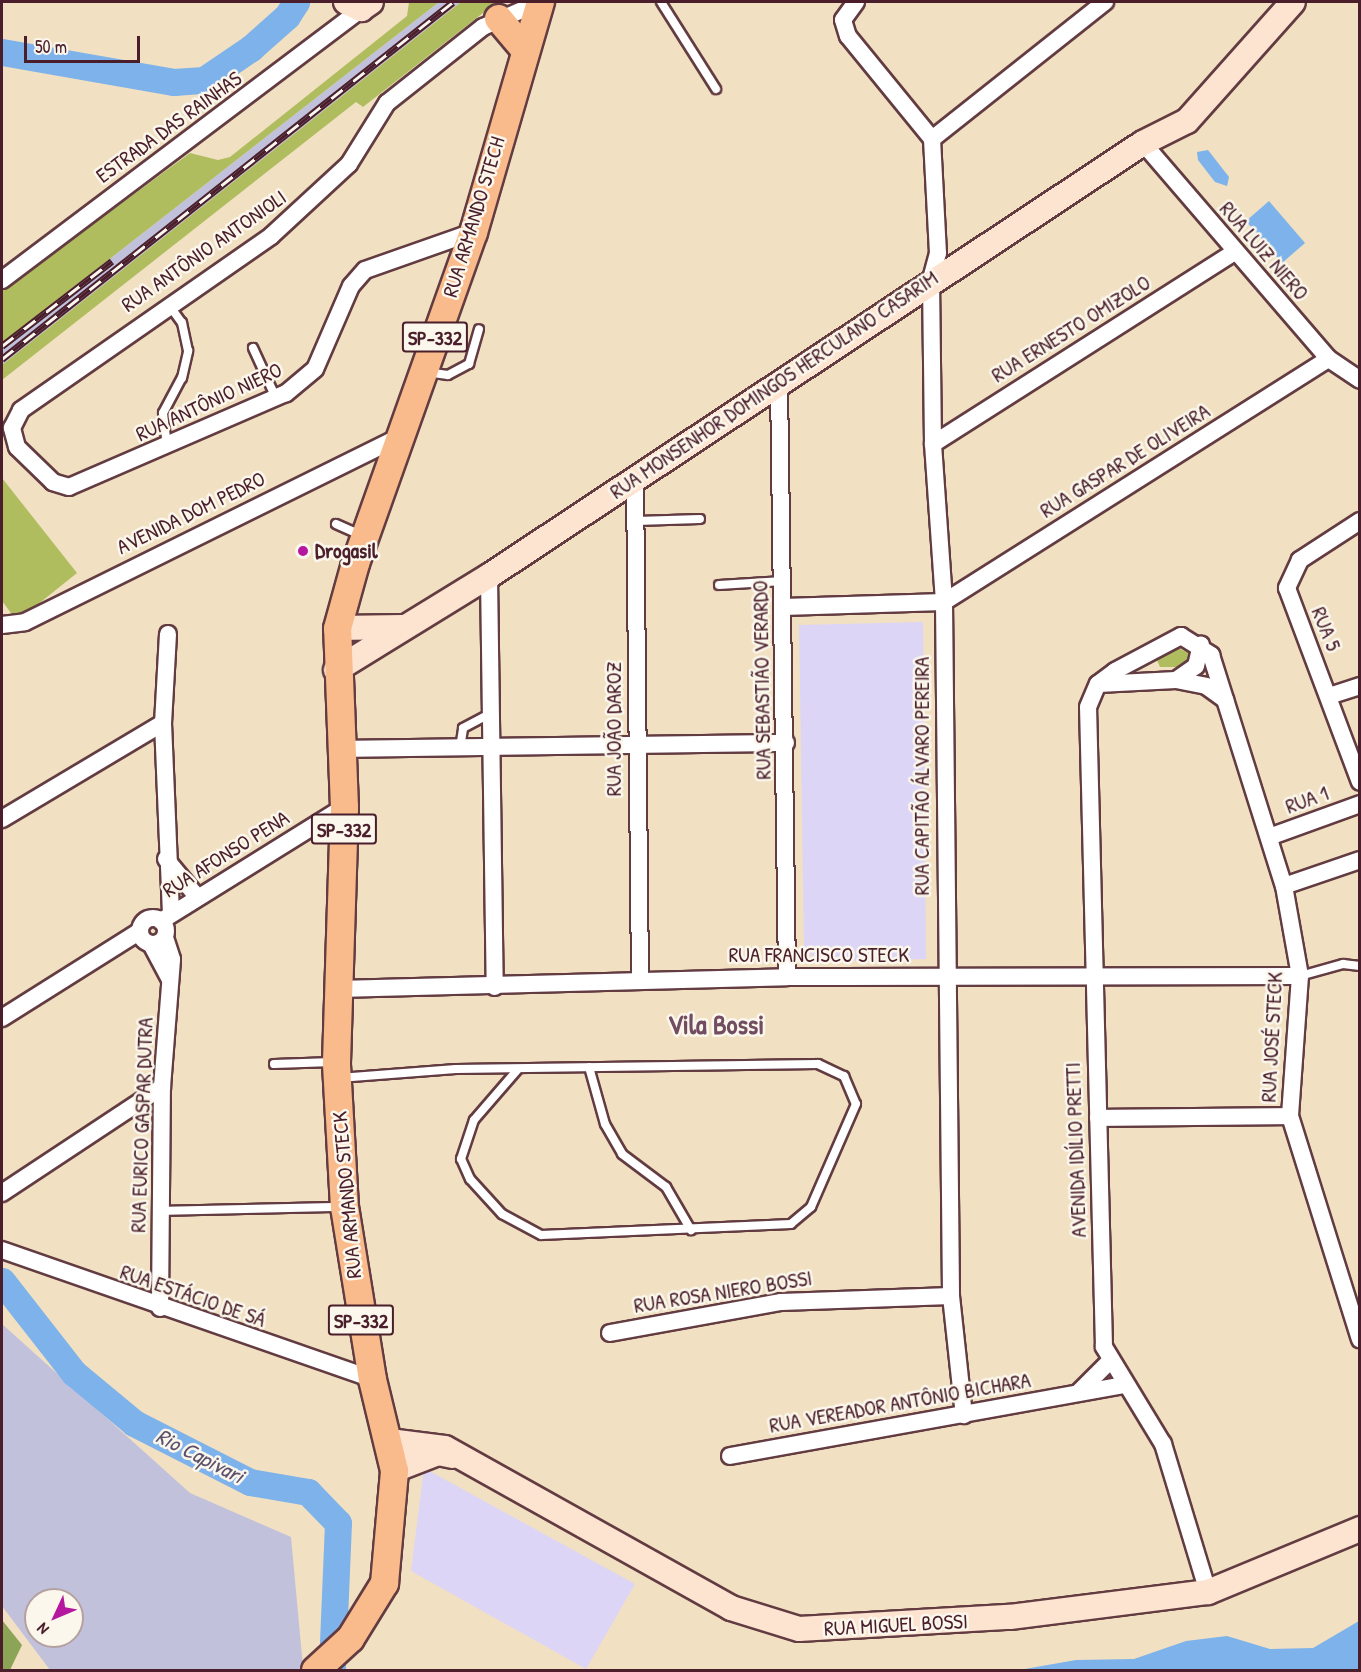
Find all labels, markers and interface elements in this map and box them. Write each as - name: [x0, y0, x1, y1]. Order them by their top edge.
- scale bar: [27, 24, 142, 62]
- text: 50 m: [35, 34, 67, 59]
- street label: ESTRADA DAS RAINHAS: [91, 66, 247, 188]
- street label: RUA ARMANDO STECH: [438, 134, 510, 300]
- street label: RUA ANTÔNIO ANTONIOLI: [117, 185, 291, 317]
- street label: RUA LUIZ NIERO: [1214, 196, 1314, 306]
- street label: RUA MONSENHOR DOMINGOS HERCULANO CASARIM: [605, 266, 943, 504]
- street label: RUA ERNESTO OMIZOLO: [987, 270, 1155, 388]
- road number: SP-332: [400, 320, 470, 354]
- street label: RUA ANTÔNIO NIERO: [132, 357, 286, 447]
- street label: RUA GASPAR DE OLIVEIRA: [1036, 399, 1214, 523]
- street label: AVENIDA DOM PEDRO: [113, 466, 269, 560]
- place label: Drogasil: [315, 538, 377, 564]
- marker: Drogasil: [296, 544, 310, 558]
- street label: RUA SEBASTIÃO VERARDO: [748, 580, 776, 780]
- street label: RUA 5: [1306, 603, 1346, 655]
- street label: RUA CAPITÃO ÁLVARO PEREIRA: [909, 657, 935, 895]
- street label: RUA JOÃO DAROZ: [601, 662, 627, 796]
- street label: RUA 1: [1282, 781, 1332, 819]
- street label: RUA AFONSO PENA: [158, 805, 294, 903]
- road number: SP-332: [310, 812, 378, 846]
- street label: RUA FRANCISCO STECK: [729, 942, 909, 968]
- street label: RUA JOSÉ STECK: [1256, 971, 1288, 1103]
- district label: Vila Bossi: [668, 1009, 764, 1041]
- street label: RUA EURICO GASPAR DUTRA: [126, 1017, 158, 1233]
- street label: AVENIDA IDÍLIO PRETTI: [1060, 1062, 1092, 1238]
- street label: RUA ARMANDO STECK: [327, 1110, 367, 1280]
- street label: RUA ESTÁCIO DE SÁ: [117, 1259, 269, 1333]
- street label: RUA ROSA NIERO BOSSI: [632, 1265, 814, 1319]
- road number: SP-332: [326, 1303, 395, 1337]
- street label: RUA VEREADOR ANTÔNIO BICHARA: [767, 1368, 1033, 1438]
- water label: Rio Capivari: [152, 1423, 248, 1489]
- north arrow: [24, 1588, 84, 1648]
- street label: RUA MIGUEL BOSSI: [824, 1609, 968, 1641]
- text: N: [32, 1618, 53, 1640]

